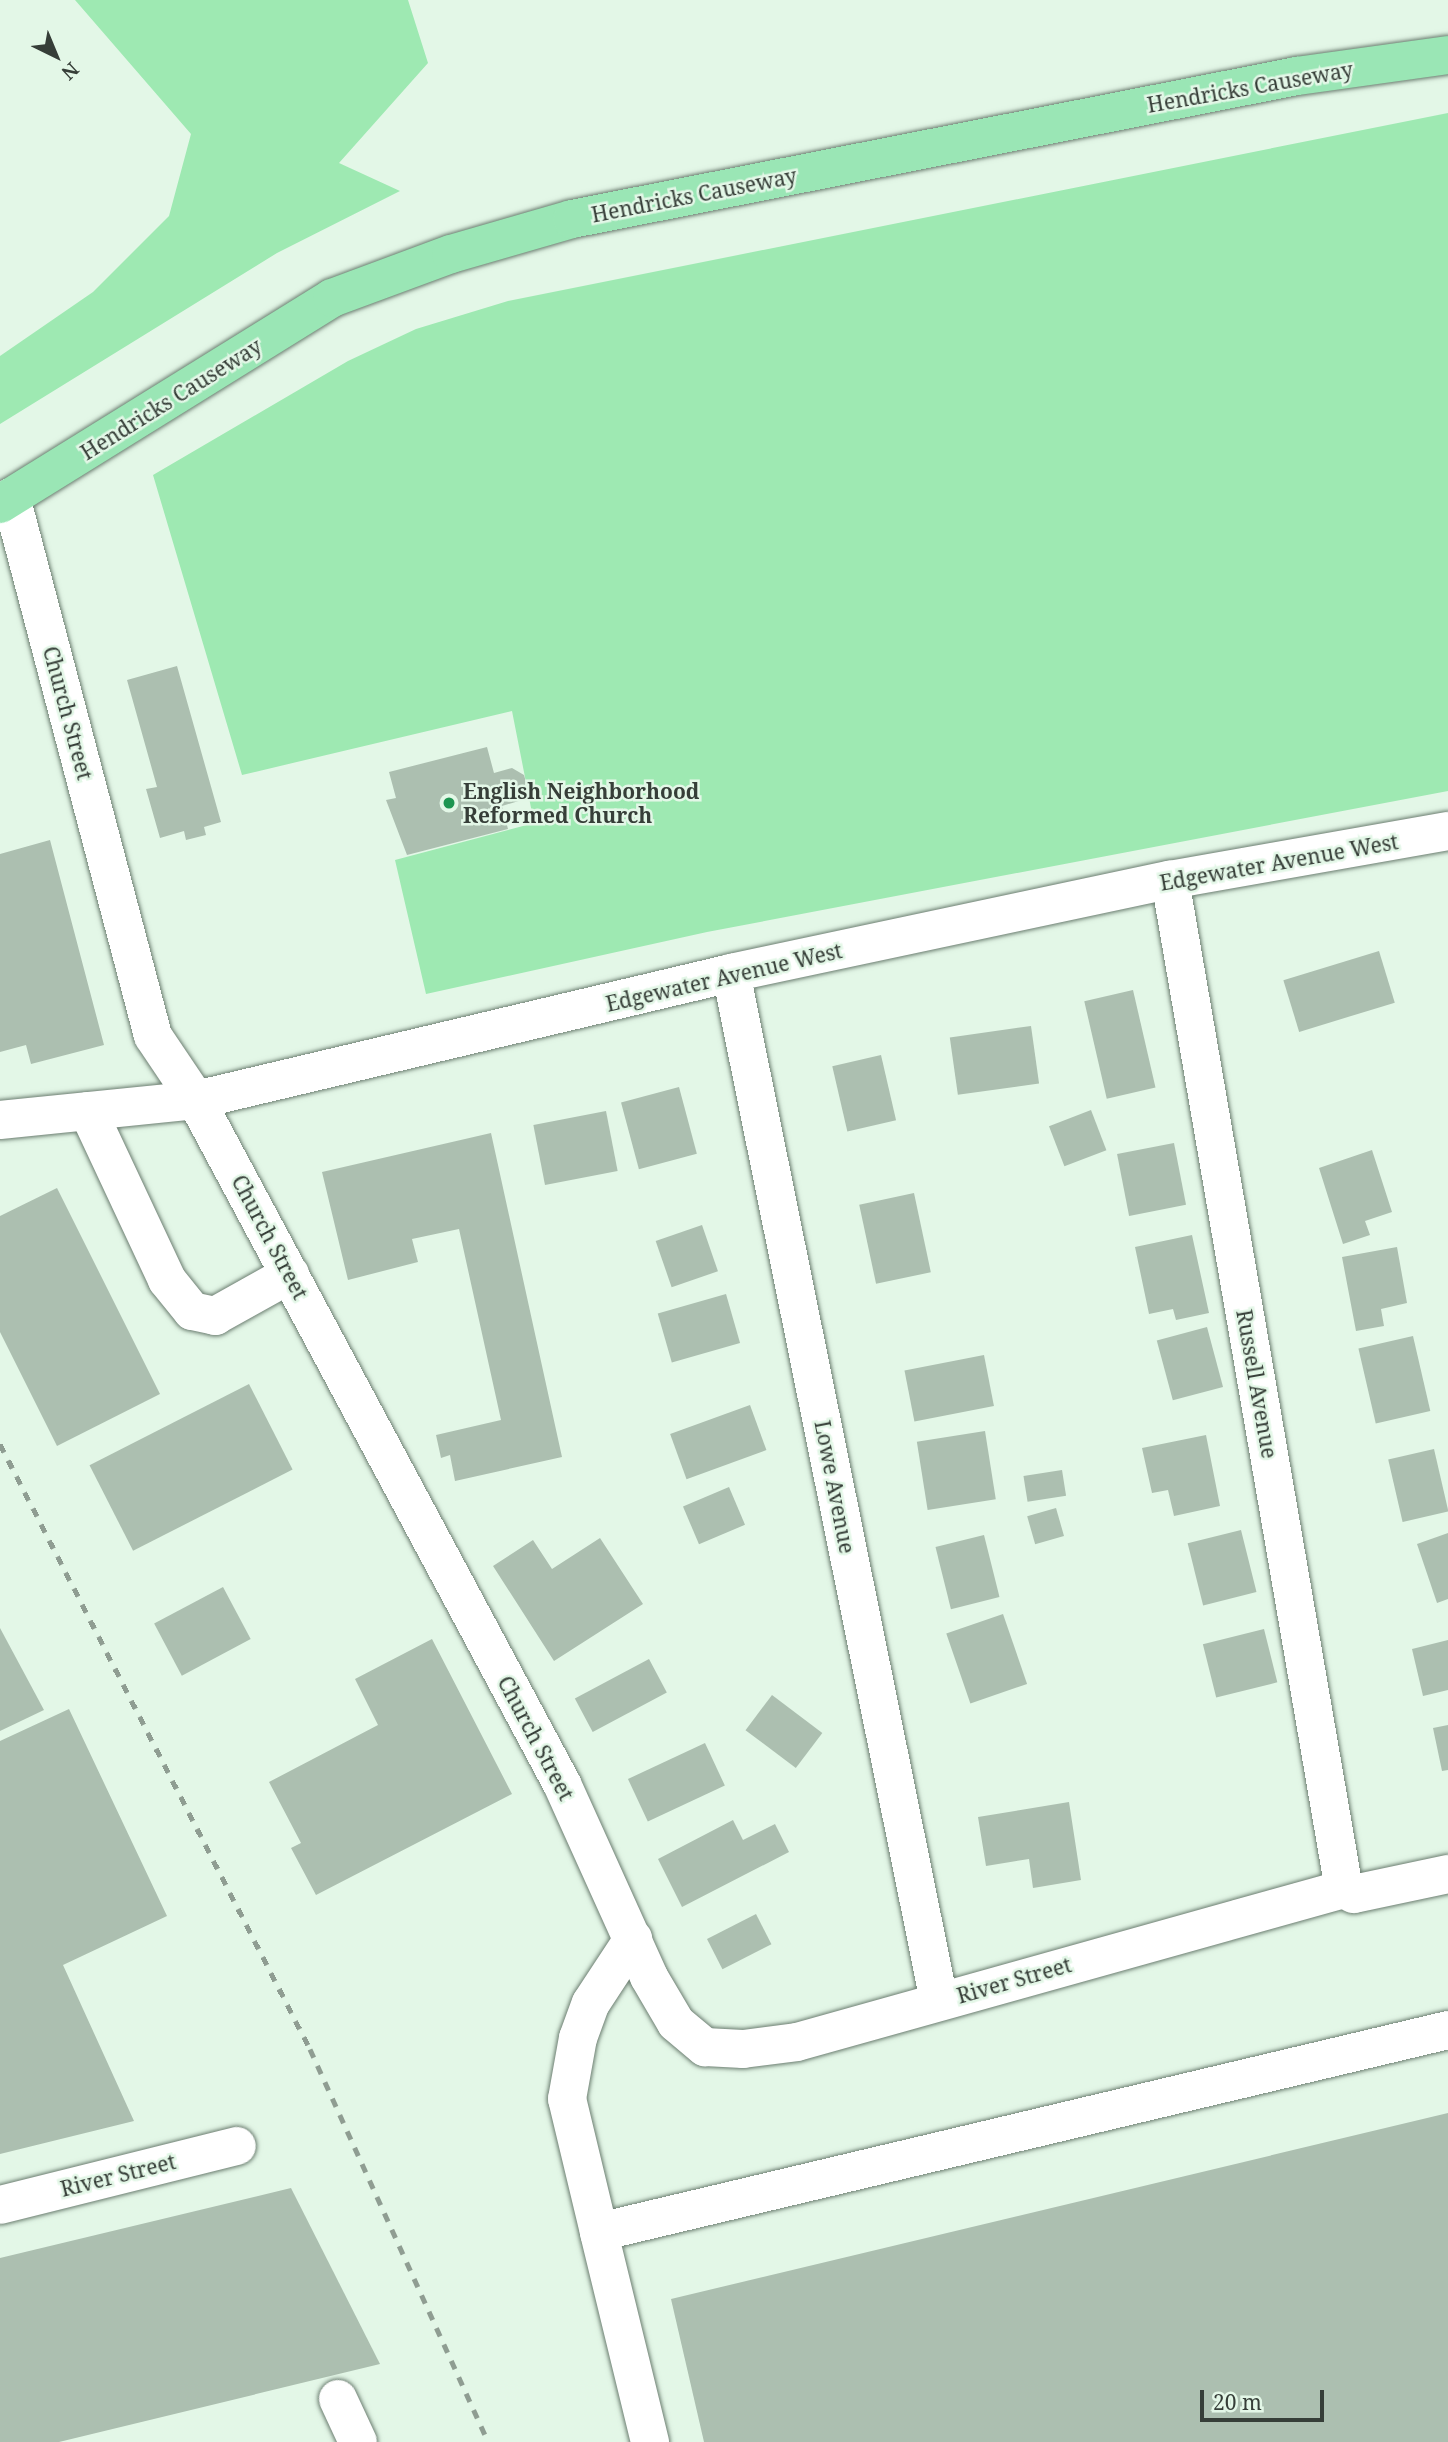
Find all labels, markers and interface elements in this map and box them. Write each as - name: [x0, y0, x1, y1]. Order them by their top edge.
- north arrow: [21, 21, 91, 91]
- street label: Hendricks Causeway: [1145, 56, 1355, 118]
- text: N: [56, 57, 85, 86]
- street label: Hendricks Causeway: [589, 163, 799, 227]
- street label: Hendricks Causeway: [76, 333, 266, 465]
- street label: Church Street: [38, 644, 98, 782]
- place label: English Neighborhood Reformed Church: [463, 778, 699, 828]
- marker: English Neighborhood Reformed Church: [441, 795, 457, 811]
- street label: Edgewater Avenue West: [1158, 829, 1400, 895]
- street label: Edgewater Avenue West: [603, 938, 845, 1016]
- street label: Church Street: [227, 1171, 313, 1303]
- street label: Russell Avenue: [1231, 1308, 1283, 1460]
- street label: Lowe Avenue: [810, 1418, 860, 1556]
- street label: Church Street: [493, 1672, 579, 1804]
- street label: River Street: [954, 1952, 1074, 2008]
- street label: River Street: [58, 2149, 178, 2201]
- scale bar: [1203, 2376, 1327, 2420]
- text: 20 m: [1213, 2388, 1262, 2416]

